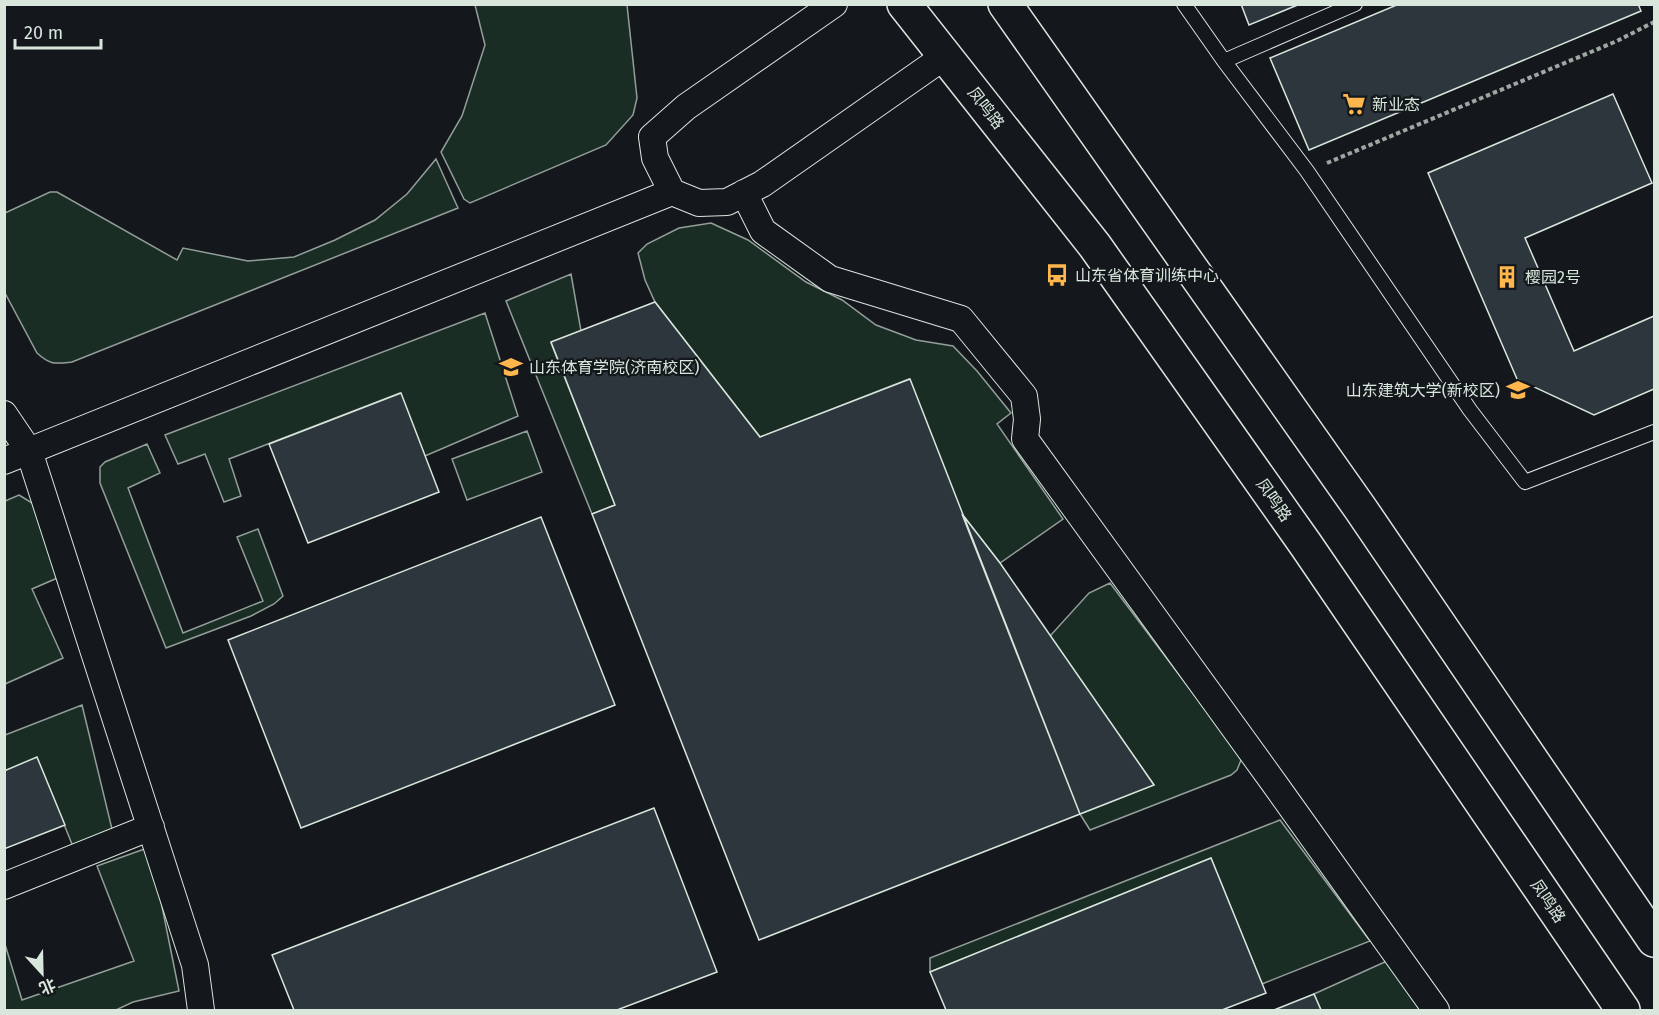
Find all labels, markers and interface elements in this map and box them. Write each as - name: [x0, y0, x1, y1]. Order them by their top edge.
- scale bar: [15, 12, 100, 50]
- text: 20 m: [24, 22, 63, 44]
- street label: 凤鸣路: [964, 83, 1008, 133]
- supermarket icon: 新业态: [1341, 91, 1367, 117]
- place label: 新业态: [1372, 95, 1420, 114]
- bus stop icon: 山东省体育训练中心: [1044, 262, 1070, 288]
- building icon: 樱园2号: [1494, 264, 1520, 290]
- place label: 山东省体育训练中心: [1075, 266, 1219, 285]
- place label: 樱园2号: [1525, 268, 1581, 287]
- school or university icon: 山东体育学院(济南校区): [498, 354, 524, 380]
- place label: 山东体育学院(济南校区): [529, 358, 699, 377]
- school or university icon: 山东建筑大学(新校区): [1505, 377, 1531, 403]
- place label: 山东建筑大学(新校区): [1346, 381, 1500, 400]
- street label: 凤鸣路: [1252, 475, 1296, 525]
- street label: 凤鸣路: [1527, 876, 1569, 926]
- north arrow: [12, 943, 72, 1003]
- text: 北: [36, 975, 58, 998]

